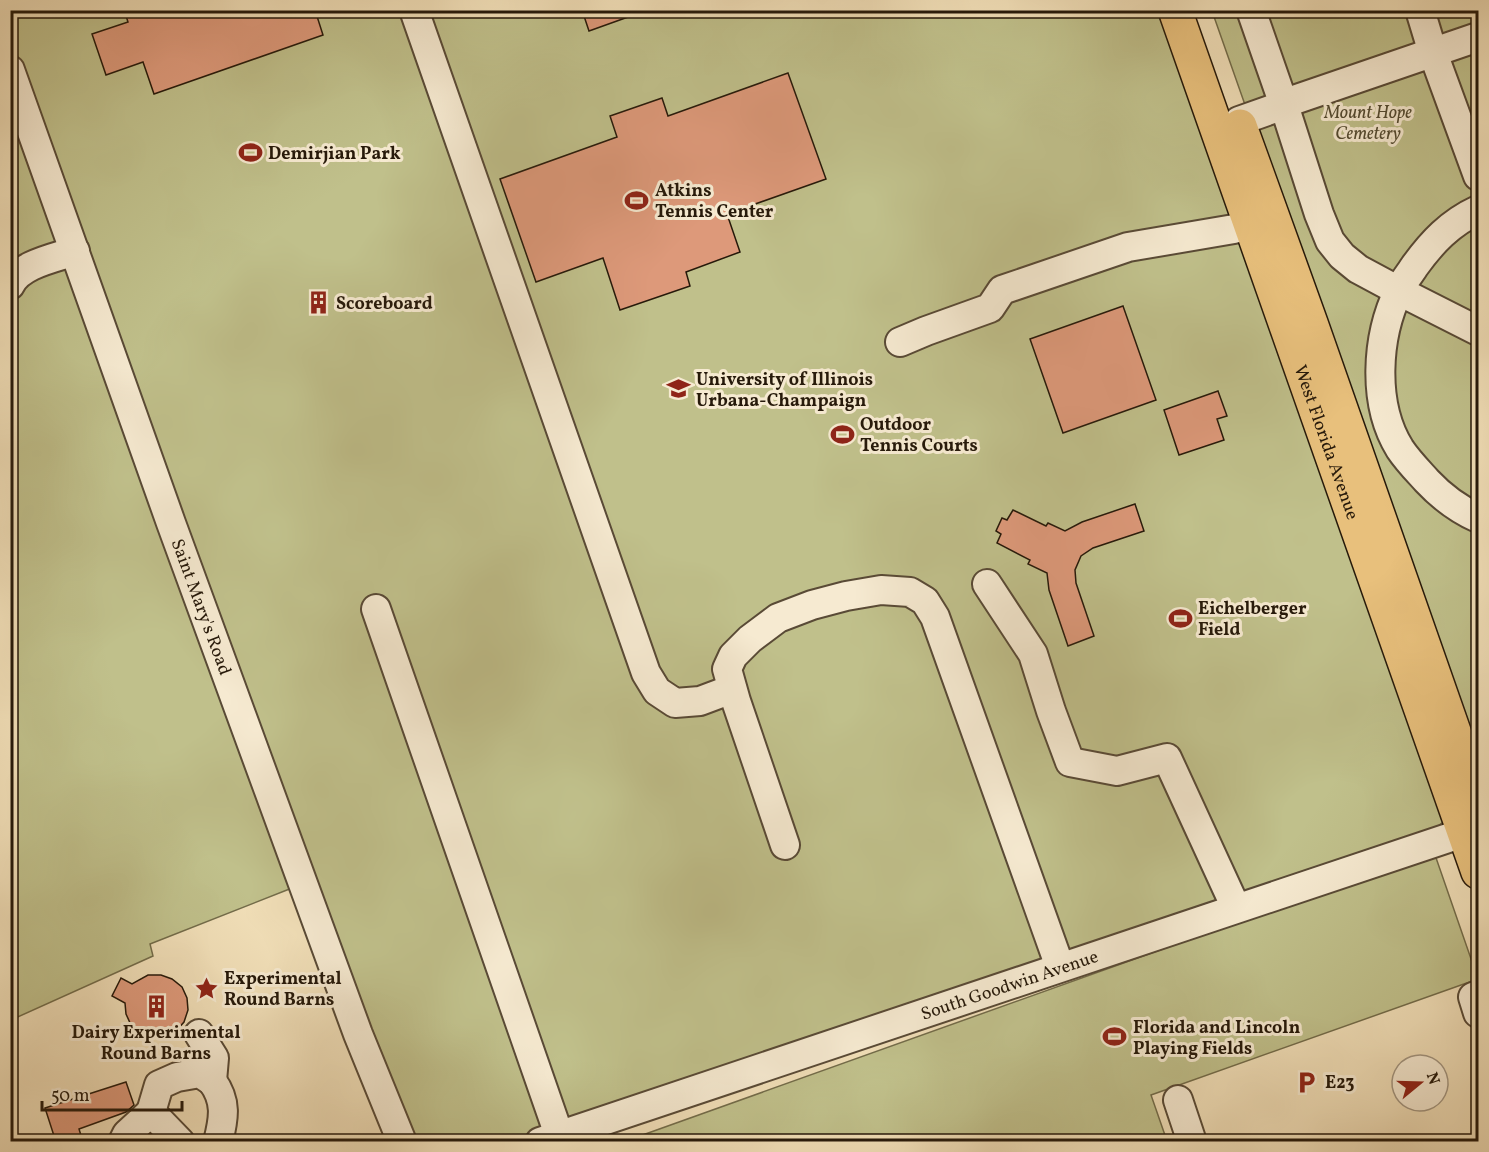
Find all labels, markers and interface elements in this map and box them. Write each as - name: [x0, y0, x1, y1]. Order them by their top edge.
- park label: Mount Hope Cemetery: [1323, 101, 1412, 147]
- sports icon: Demirjian Park: [237, 140, 263, 166]
- place label: Demirjian Park: [268, 142, 401, 167]
- place label: Atkins Tennis Center: [655, 179, 774, 225]
- sports icon: Atkins Tennis Center: [624, 187, 650, 213]
- building icon: Scoreboard: [305, 290, 331, 316]
- place label: Scoreboard: [336, 292, 433, 317]
- street label: West Florida Avenue: [1287, 362, 1364, 523]
- place label: University of Illinois Urbana-Champaign: [696, 368, 873, 414]
- school or university icon: University of Illinois Urbana-Champaign: [665, 376, 691, 402]
- place label: Outdoor Tennis Courts: [860, 413, 978, 459]
- sports icon: Outdoor Tennis Courts: [829, 421, 855, 447]
- street label: Saint Mary's Road: [164, 536, 237, 679]
- place label: Eichelberger Field: [1198, 597, 1307, 643]
- sports icon: Eichelberger Field: [1167, 605, 1193, 631]
- street label: South Goodwin Avenue: [918, 945, 1102, 1028]
- place label: Experimental Round Barns: [224, 967, 342, 1013]
- place icon: Experimental Round Barns: [193, 975, 219, 1001]
- building icon: Dairy Experimental Round Barns: [143, 993, 169, 1019]
- place label: Florida and Lincoln Playing Fields: [1133, 1016, 1300, 1062]
- place label: Dairy Experimental Round Barns: [71, 1021, 241, 1067]
- sports icon: Florida and Lincoln Playing Fields: [1102, 1024, 1128, 1050]
- north arrow: [1390, 1053, 1450, 1113]
- parking icon: E23: [1294, 1069, 1320, 1095]
- text: N: [1420, 1070, 1445, 1088]
- place label: E23: [1325, 1071, 1355, 1096]
- scale bar: [42, 1074, 182, 1112]
- text: 50 m: [51, 1084, 90, 1109]

